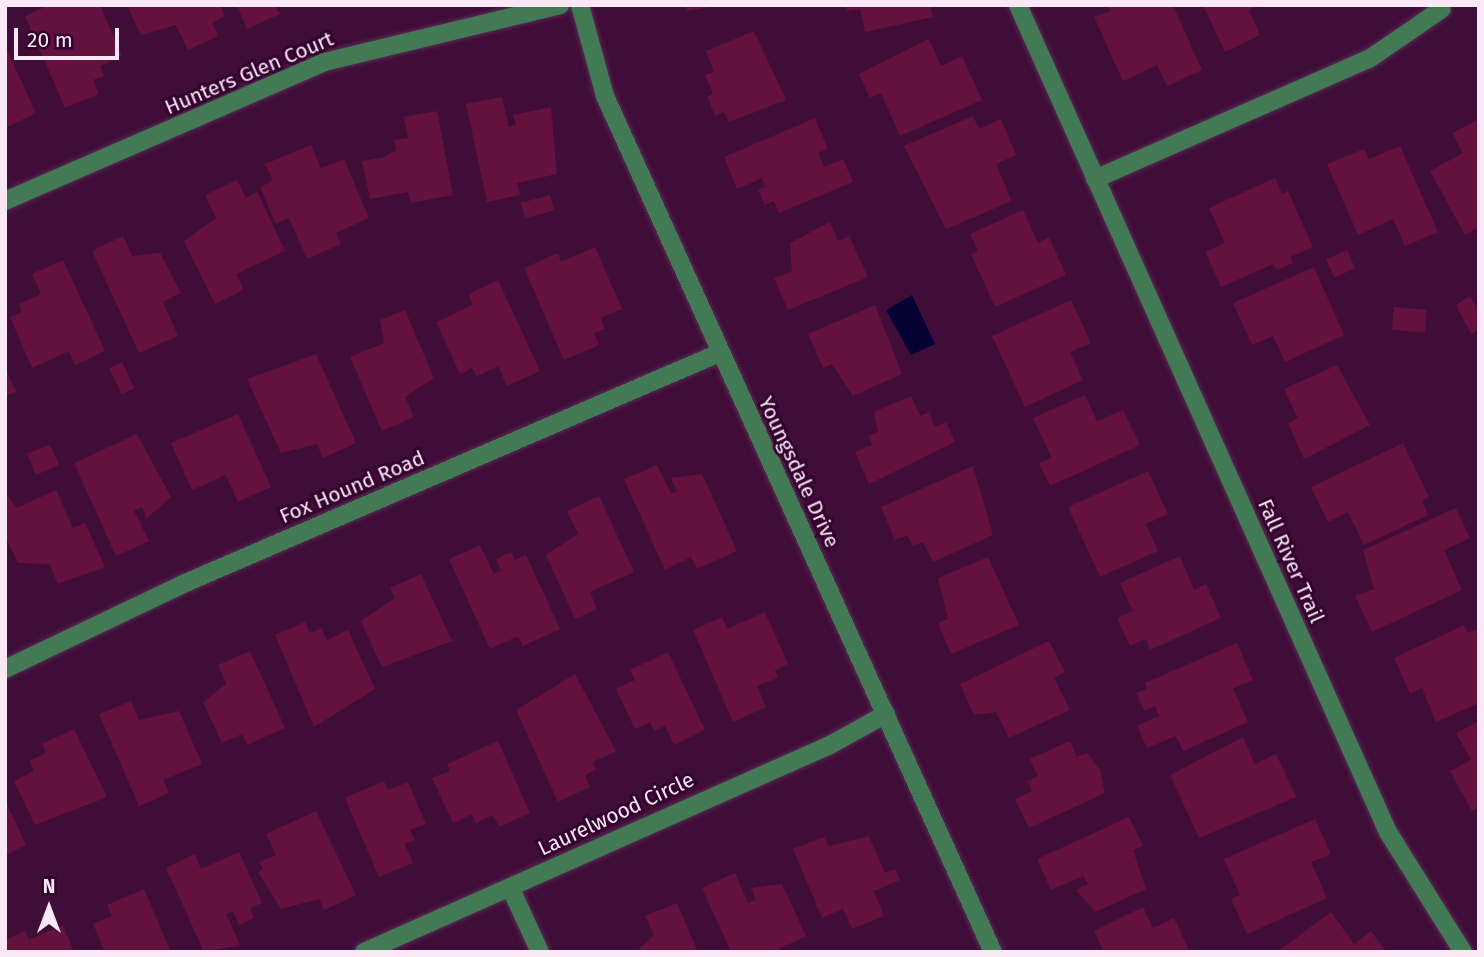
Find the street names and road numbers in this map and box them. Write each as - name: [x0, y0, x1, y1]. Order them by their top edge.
- street label: Hunters Glen Court: [161, 26, 337, 120]
- street label: Youngsdale Drive: [753, 392, 845, 552]
- street label: Fox Hound Road: [276, 445, 428, 529]
- street label: Fall River Trail: [1252, 495, 1330, 627]
- street label: Laurelwood Circle: [534, 767, 698, 861]

